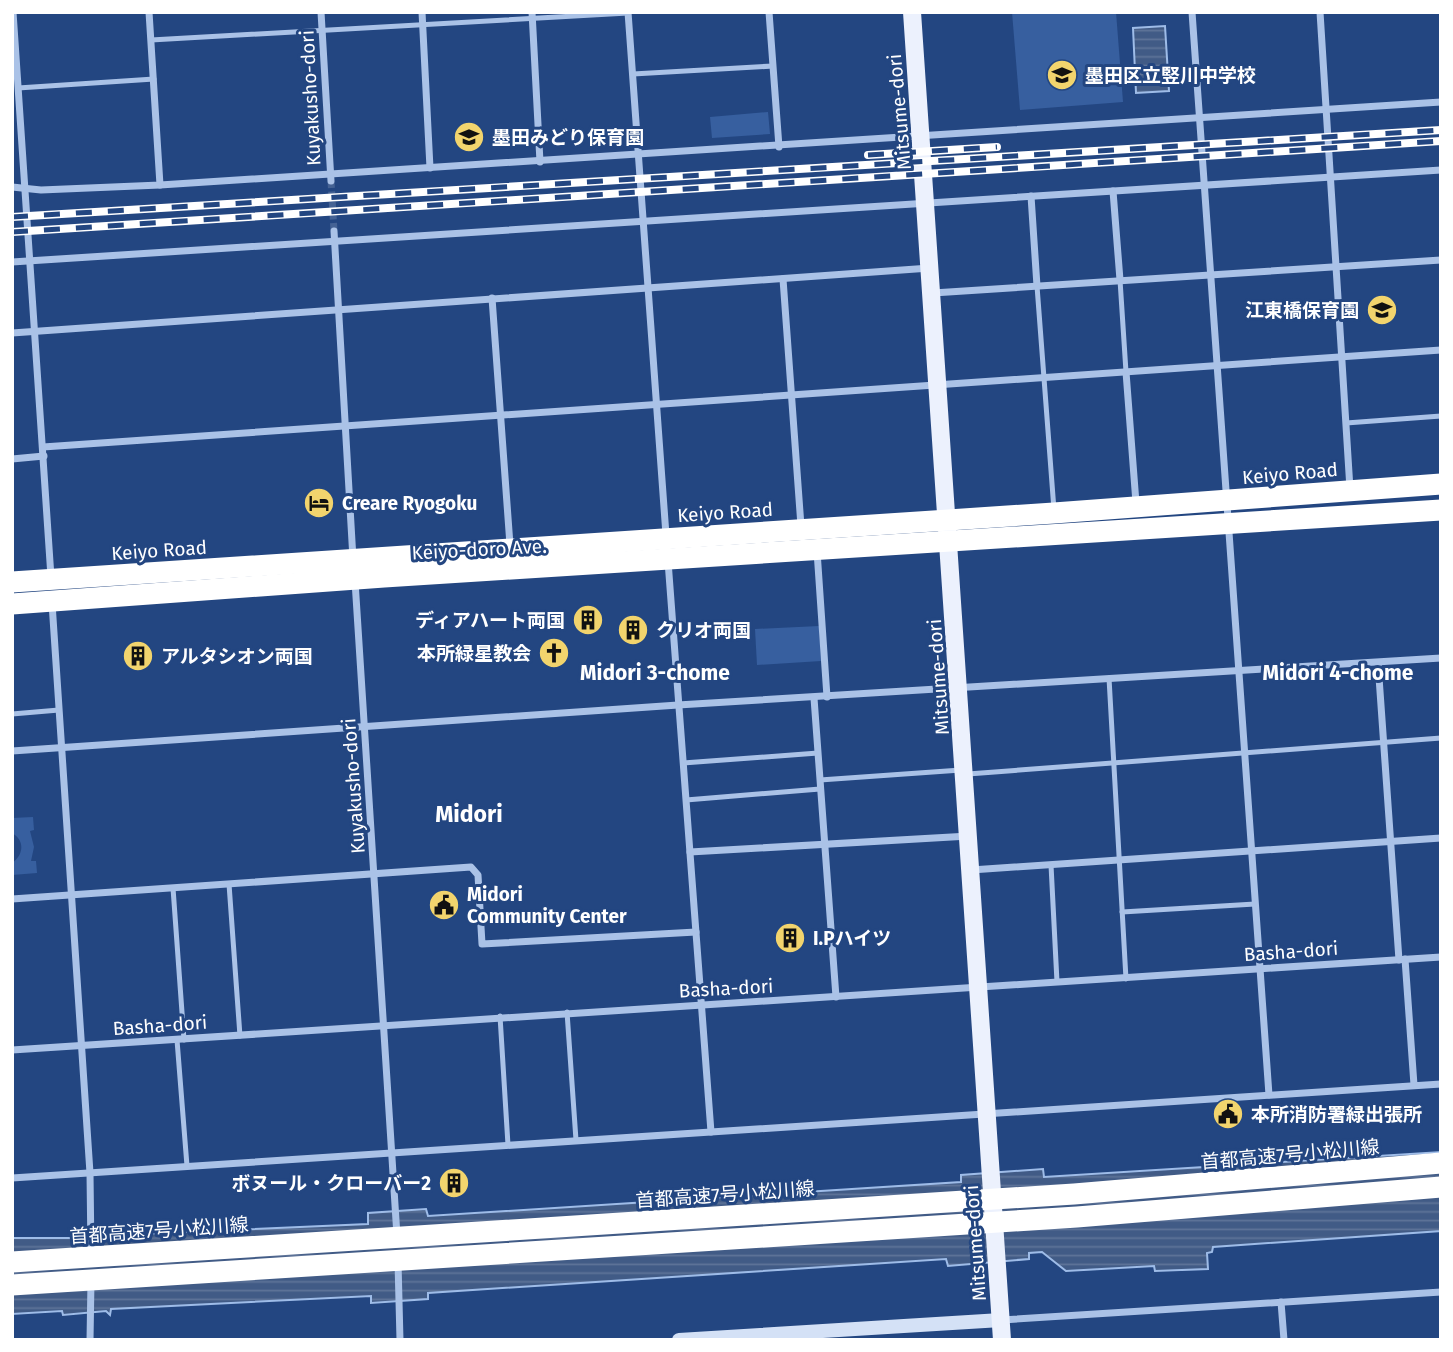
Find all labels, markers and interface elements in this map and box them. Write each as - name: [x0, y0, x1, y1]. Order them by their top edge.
- street label: Kuyakusho-dori: [295, 29, 326, 166]
- street label: Mitsume-dori: [883, 53, 916, 171]
- school or university icon: 墨田区立竪川中学校: [1045, 58, 1079, 92]
- place label: 墨田区立竪川中学校: [1085, 64, 1256, 87]
- school or university icon: 墨田みどり保育園: [452, 120, 486, 154]
- place label: 墨田みどり保育園: [492, 126, 644, 149]
- school or university icon: 江東橋保育園: [1365, 293, 1399, 327]
- place label: 江東橋保育園: [1245, 299, 1359, 322]
- street label: Keiyo Road: [1241, 458, 1339, 489]
- hotel icon: Creare Ryogoku: [302, 486, 336, 520]
- place label: Creare Ryogoku: [342, 492, 477, 515]
- street label: Keiyo Road: [676, 498, 774, 527]
- street label: Keiyo-doro Ave.: [411, 534, 547, 565]
- street label: Keiyo Road: [110, 536, 208, 565]
- building icon: ディアハート両国: [571, 603, 605, 637]
- place label: ディアハート両国: [415, 609, 565, 632]
- building icon: クリオ両国: [616, 613, 650, 647]
- street label: Mitsume-dori: [923, 618, 954, 736]
- place label: クリオ両国: [656, 619, 751, 642]
- church icon: 本所緑星教会: [537, 636, 571, 670]
- building icon: アルタシオン両国: [121, 639, 155, 673]
- place label: 本所緑星教会: [417, 642, 531, 665]
- place label: アルタシオン両国: [161, 645, 313, 668]
- district label: Midori 3-chome: [580, 660, 730, 686]
- district label: Midori 4-chome: [1263, 660, 1414, 686]
- street label: Kuyakusho-dori: [337, 717, 370, 855]
- district label: Midori: [435, 800, 503, 828]
- place label: Midori Community Center: [467, 883, 627, 928]
- public building icon: Midori Community Center: [427, 888, 461, 922]
- building icon: I.Pハイツ: [773, 921, 807, 955]
- place label: I.Pハイツ: [813, 927, 891, 950]
- street label: Basha-dori: [1243, 937, 1339, 966]
- street label: Basha-dori: [678, 975, 774, 1002]
- street label: Basha-dori: [112, 1011, 208, 1040]
- public building icon: 本所消防署緑出張所: [1211, 1097, 1245, 1131]
- place label: 本所消防署緑出張所: [1251, 1103, 1422, 1126]
- street label: 首都高速7号小松川線: [1200, 1135, 1380, 1174]
- building icon: ボヌール・クローバー2: [437, 1166, 471, 1200]
- place label: ボヌール・クローバー2: [231, 1172, 431, 1195]
- street label: 首都高速7号小松川線: [635, 1177, 815, 1212]
- street label: Mitsume-dori: [960, 1184, 991, 1302]
- street label: 首都高速7号小松川線: [69, 1213, 249, 1248]

